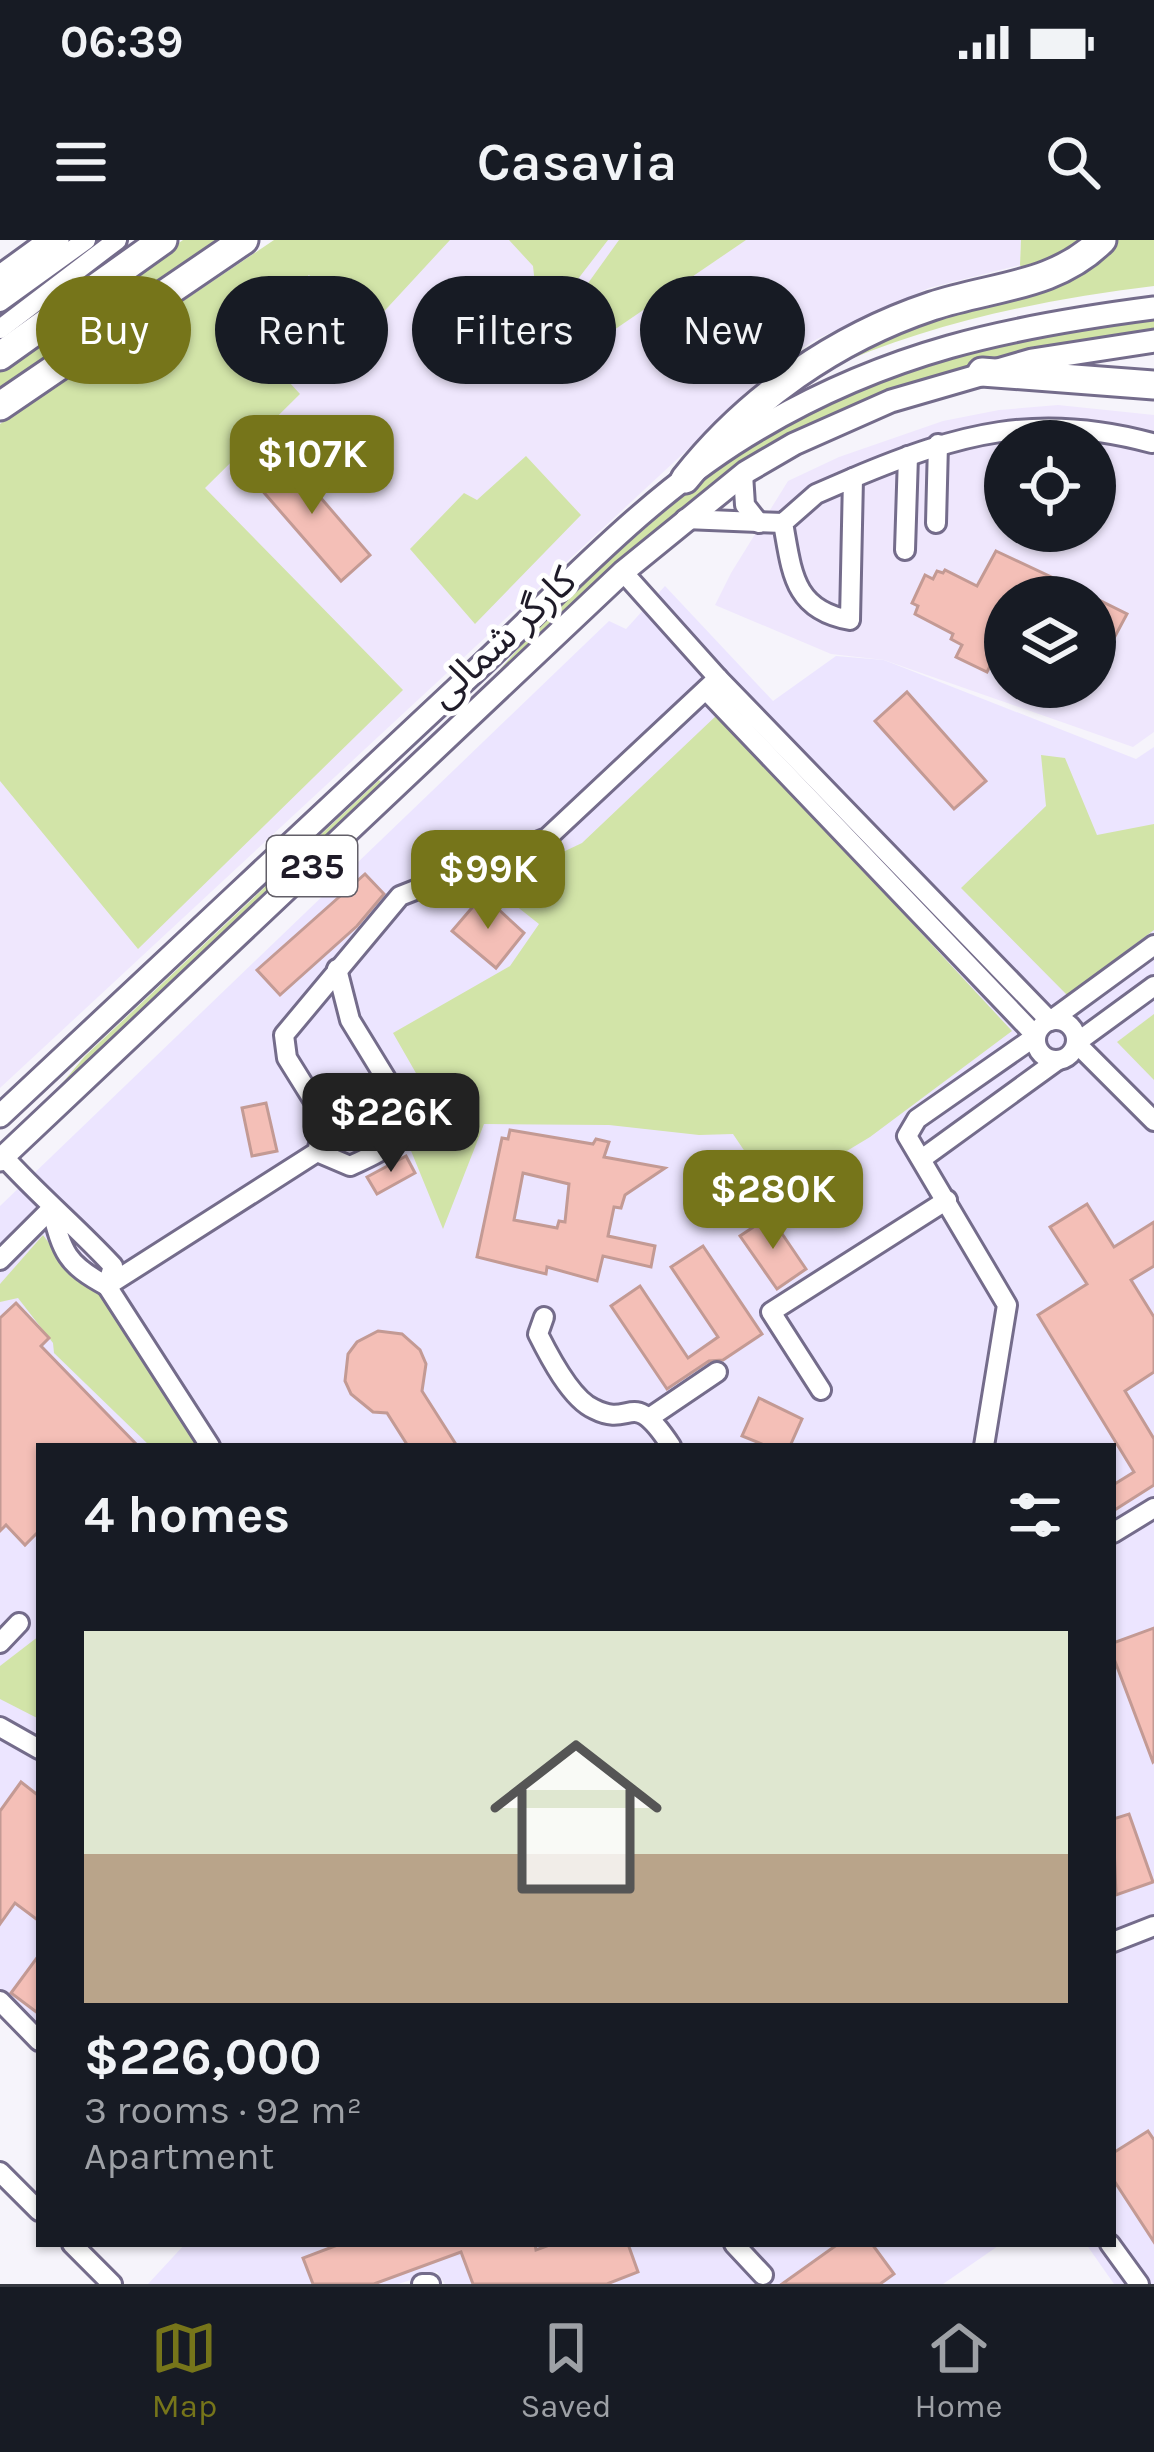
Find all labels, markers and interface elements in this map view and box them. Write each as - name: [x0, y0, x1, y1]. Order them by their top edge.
- text: 06:39: [60, 16, 183, 68]
- icon: menu: [48, 129, 114, 195]
- icon: search: [1040, 129, 1106, 195]
- text: Casavia: [477, 130, 677, 194]
- chip: Buy: [36, 276, 191, 384]
- chip: Rent: [215, 276, 388, 384]
- chip: Filters: [412, 276, 616, 384]
- chip: New: [640, 276, 805, 384]
- pin: $107K: [228, 415, 396, 517]
- map controls: [984, 420, 1116, 708]
- button: locate: [984, 420, 1116, 552]
- text: $107K: [257, 431, 367, 477]
- street label: کارگر شمالی: [419, 557, 586, 717]
- button: layers: [984, 576, 1116, 708]
- pin: $99K: [417, 830, 559, 932]
- road number: 235: [267, 836, 357, 896]
- text: $99K: [438, 846, 538, 892]
- pin: $226K: [307, 1073, 475, 1175]
- text: $226K: [329, 1089, 453, 1135]
- pin: $280K: [689, 1150, 857, 1252]
- text: $280K: [710, 1166, 836, 1212]
- icon: filters: [1002, 1482, 1068, 1548]
- text: 4 homes: [84, 1485, 290, 1545]
- icon: home: [468, 1709, 684, 1925]
- text: $226,000: [84, 2027, 321, 2087]
- text: 3 rooms · 92 m²: [84, 2087, 362, 2133]
- text: Apartment: [84, 2133, 274, 2179]
- tab: Map: [151, 2315, 217, 2425]
- tab: Saved: [520, 2315, 612, 2425]
- tab: Home: [915, 2315, 1003, 2425]

